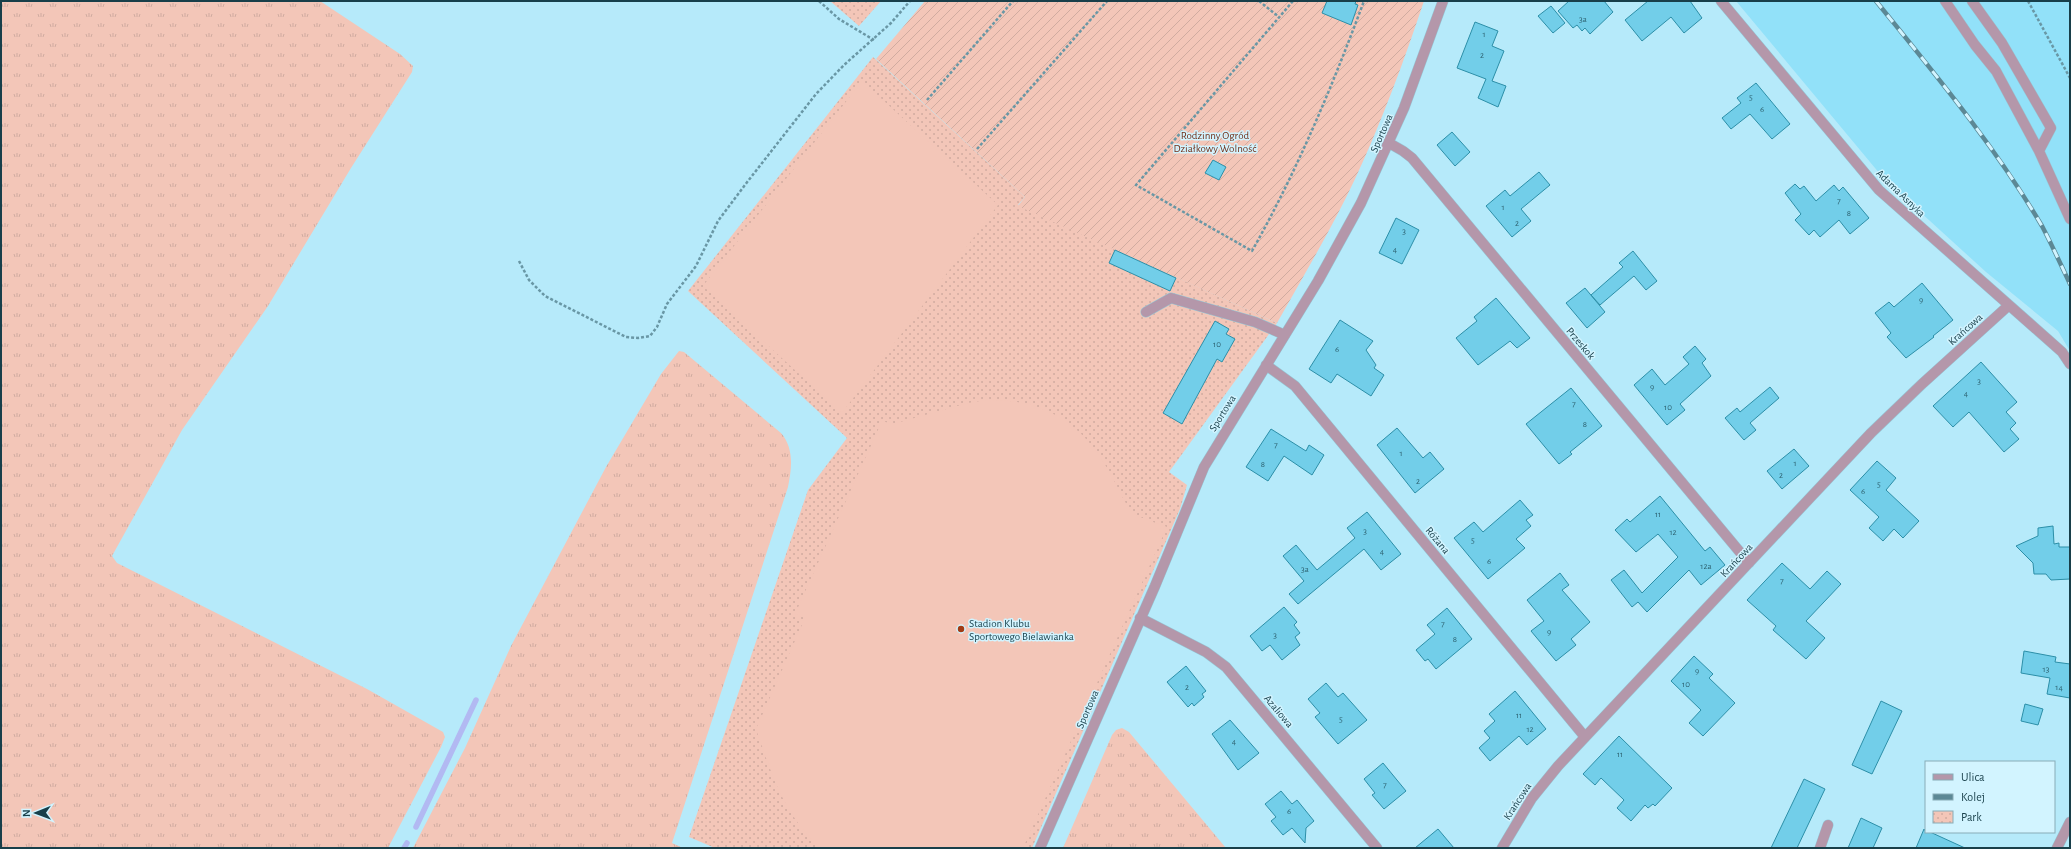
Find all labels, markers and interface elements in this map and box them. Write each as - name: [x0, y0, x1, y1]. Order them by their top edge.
- house number: 3a: [1579, 15, 1587, 24]
- house number: 1: [1482, 30, 1486, 39]
- house number: 2: [1480, 51, 1484, 60]
- house number: 5: [1749, 93, 1753, 102]
- house number: 6: [1760, 105, 1764, 114]
- street label: Sportowa: [1368, 112, 1395, 154]
- park label: Rodzinny Ogród Działkowy Wolność: [1173, 130, 1257, 154]
- street label: Adama Asnyka: [1874, 168, 1927, 219]
- house number: 7: [1837, 197, 1841, 206]
- house number: 1: [1501, 203, 1505, 212]
- house number: 8: [1847, 209, 1851, 218]
- house number: 2: [1515, 219, 1519, 228]
- house number: 3: [1402, 227, 1406, 236]
- house number: 4: [1393, 245, 1398, 254]
- house number: 9: [1919, 296, 1923, 305]
- street label: Krańcowa: [1946, 311, 1985, 347]
- street label: Przeskok: [1564, 325, 1597, 361]
- house number: 10: [1213, 340, 1221, 349]
- house number: 6: [1335, 345, 1339, 354]
- house number: 3: [1977, 377, 1981, 386]
- house number: 9: [1650, 383, 1654, 392]
- house number: 4: [1964, 389, 1969, 398]
- street label: Sportowa: [1207, 393, 1238, 433]
- house number: 7: [1572, 400, 1576, 409]
- house number: 10: [1664, 403, 1672, 412]
- house number: 8: [1583, 420, 1587, 429]
- house number: 7: [1274, 441, 1278, 450]
- house number: 1: [1399, 449, 1403, 458]
- house number: 1: [1793, 459, 1797, 468]
- house number: 8: [1261, 460, 1265, 469]
- house number: 2: [1779, 471, 1783, 480]
- house number: 2: [1416, 477, 1420, 486]
- house number: 5: [1877, 480, 1881, 489]
- house number: 6: [1861, 487, 1865, 496]
- house number: 11: [1655, 510, 1661, 519]
- street label: Różana: [1423, 525, 1452, 556]
- house number: 3: [1363, 527, 1367, 536]
- house number: 12: [1669, 528, 1677, 537]
- house number: 5: [1471, 536, 1475, 545]
- street label: Krańcowa: [1718, 541, 1755, 579]
- house number: 4: [1380, 547, 1385, 556]
- house number: 6: [1487, 557, 1491, 566]
- house number: 12a: [1700, 562, 1712, 571]
- house number: 3a: [1301, 565, 1309, 574]
- house number: 7: [1780, 577, 1784, 586]
- place label: Stadion Klubu Sportowego Bielawianka: [969, 618, 1074, 642]
- house number: 7: [1441, 620, 1445, 629]
- marker: Stadion Klubu Sportowego Bielawianka: [956, 624, 966, 634]
- house number: 9: [1547, 628, 1551, 637]
- house number: 3: [1273, 631, 1277, 640]
- house number: 8: [1453, 635, 1457, 644]
- house number: 13: [2043, 665, 2050, 674]
- house number: 9: [1695, 667, 1699, 676]
- house number: 10: [1682, 680, 1690, 689]
- house number: 2: [1185, 683, 1189, 692]
- house number: 14: [2055, 683, 2063, 692]
- street label: Sportowa: [1074, 688, 1101, 730]
- street label: Azaliowa: [1262, 693, 1295, 730]
- house number: 11: [1516, 711, 1522, 720]
- house number: 5: [1339, 715, 1343, 724]
- house number: 12: [1526, 725, 1534, 734]
- house number: 4: [1232, 737, 1237, 746]
- house number: 11: [1617, 750, 1623, 759]
- legend: [1925, 761, 2055, 833]
- text: Ulica: [1961, 771, 1985, 783]
- house number: 7: [1383, 781, 1387, 790]
- street label: Krańcowa: [1501, 781, 1533, 822]
- text: Kolej: [1961, 791, 1985, 804]
- north arrow: [16, 793, 56, 833]
- house number: 6: [1287, 807, 1291, 816]
- text: N: [21, 809, 32, 817]
- text: Park: [1961, 811, 1982, 823]

